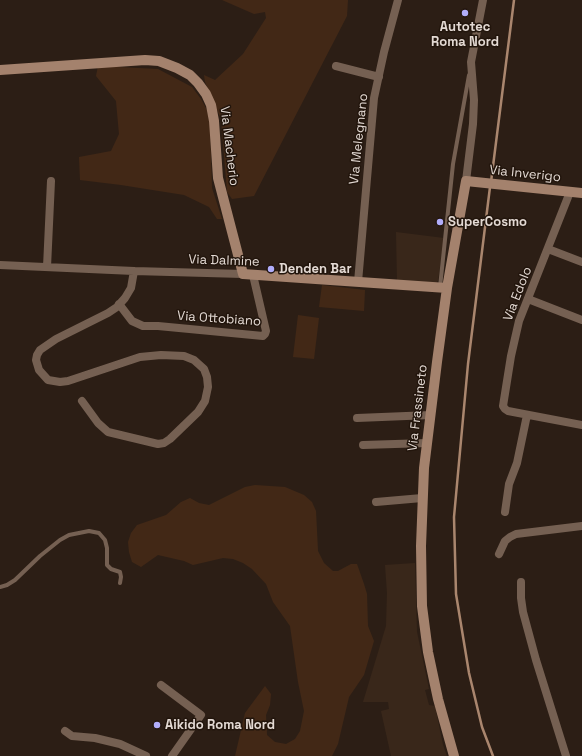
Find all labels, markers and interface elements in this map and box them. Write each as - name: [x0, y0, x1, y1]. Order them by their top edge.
- marker: Autotec Roma Nord: [460, 8, 470, 18]
- place label: Autotec Roma Nord: [431, 19, 499, 50]
- street label: Via Melegnano: [346, 93, 372, 185]
- street label: Via Macherio: [216, 105, 242, 187]
- street label: Via Inverigo: [488, 162, 562, 186]
- place label: SuperCosmo: [448, 214, 527, 230]
- marker: SuperCosmo: [435, 217, 445, 227]
- street label: Via Dalmine: [188, 252, 260, 270]
- place label: Denden Bar: [279, 261, 352, 277]
- marker: Denden Bar: [266, 264, 276, 274]
- street label: Via Edolo: [501, 265, 535, 323]
- street label: Via Ottobiano: [177, 308, 261, 330]
- street label: Via Frassineto: [405, 364, 431, 452]
- place label: Aikido Roma Nord: [165, 717, 275, 733]
- marker: Aikido Roma Nord: [152, 720, 162, 730]

